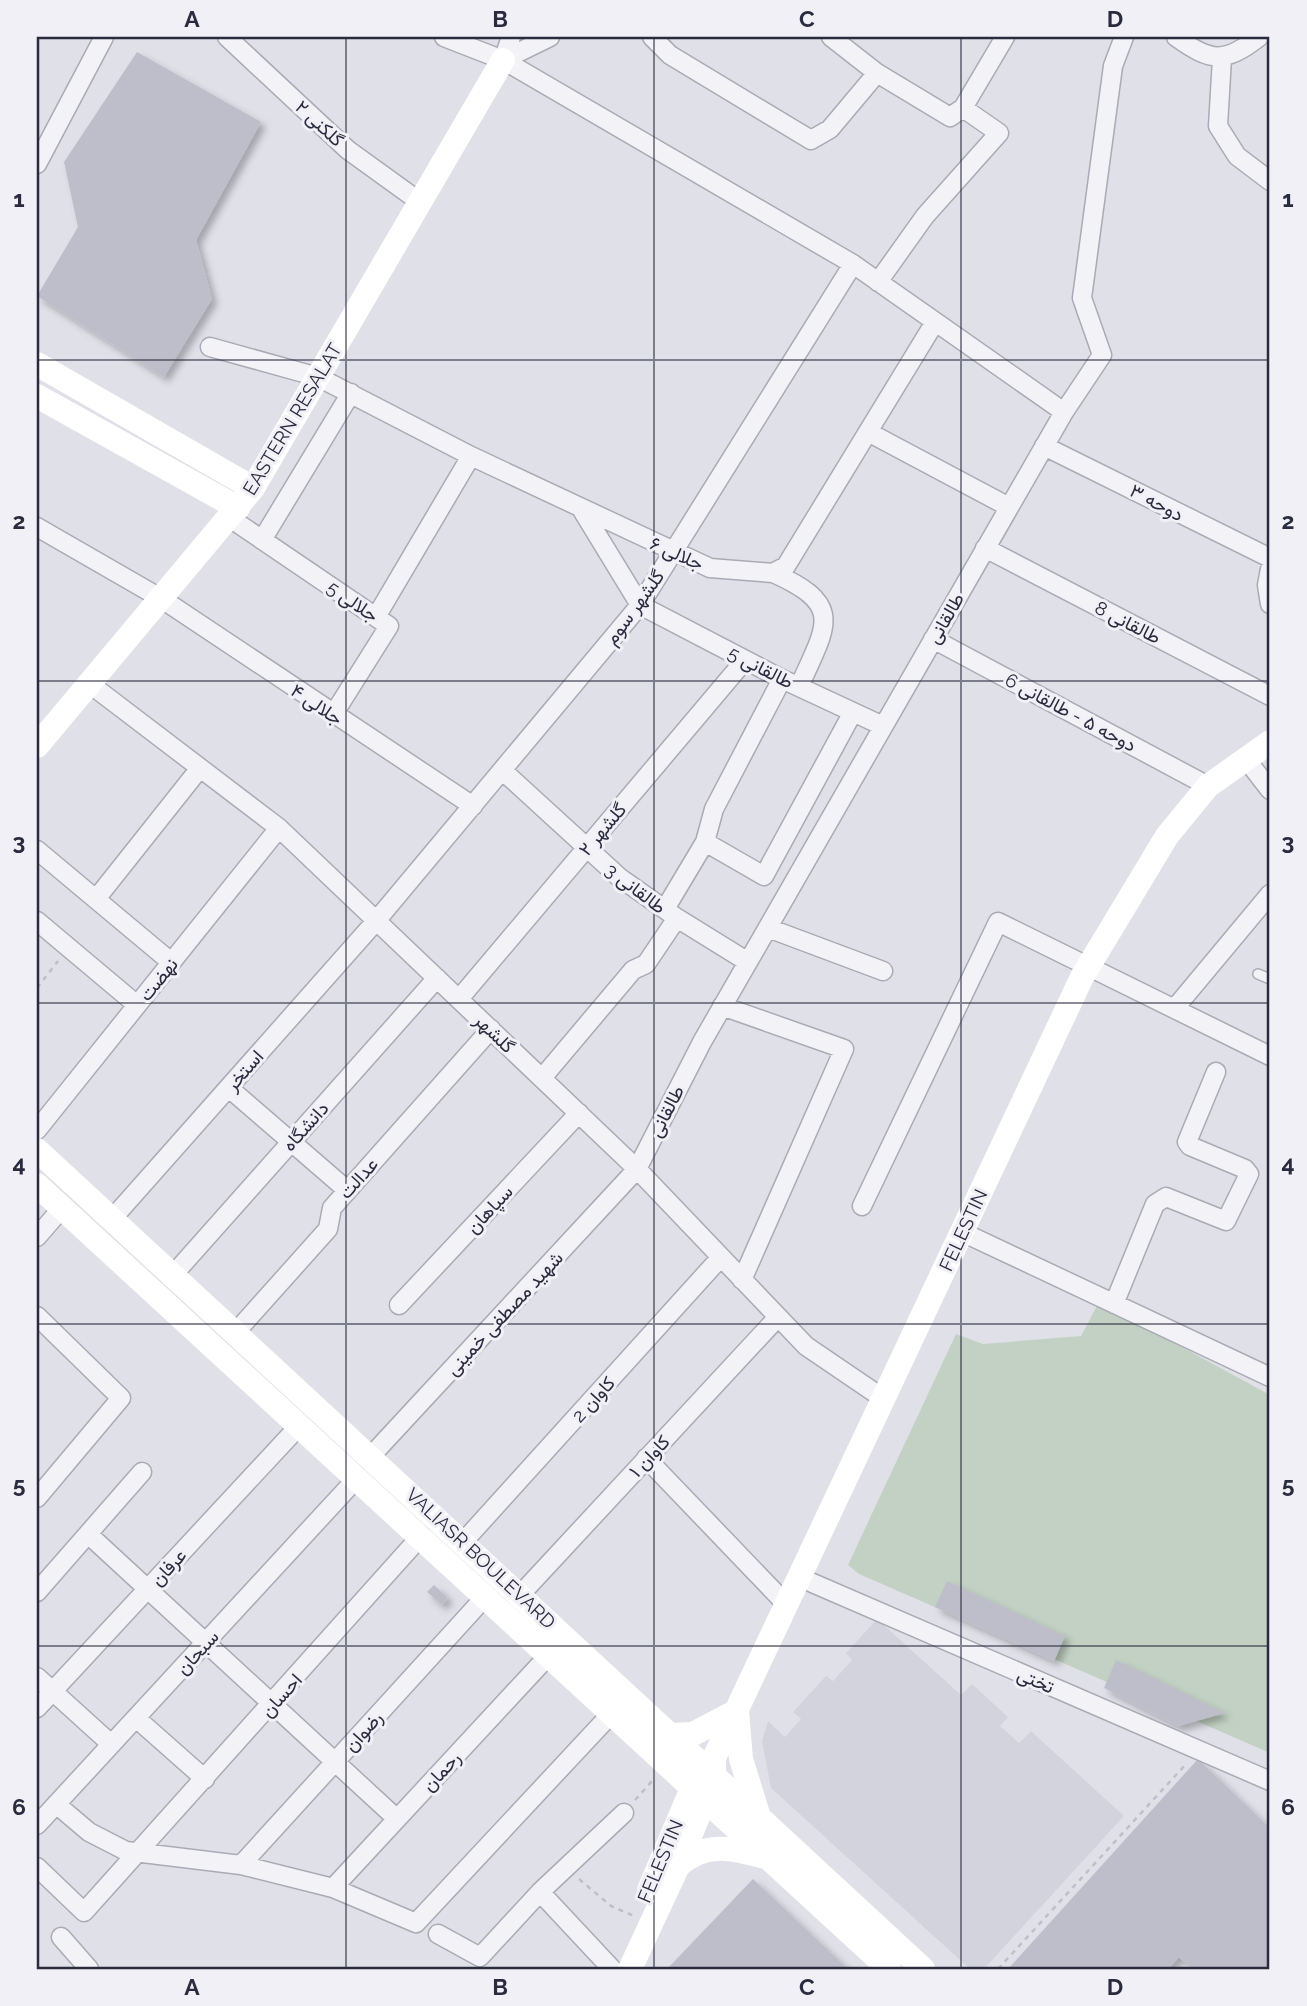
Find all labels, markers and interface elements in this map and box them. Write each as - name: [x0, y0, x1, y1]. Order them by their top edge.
- text: A: [184, 5, 200, 32]
- text: B: [492, 5, 508, 32]
- text: C: [799, 5, 815, 32]
- text: D: [1107, 5, 1123, 32]
- street label: گلکنی ۲: [291, 95, 349, 151]
- text: 1: [13, 185, 25, 212]
- text: 1: [1282, 185, 1294, 212]
- street label: EASTERN RESALAT: [238, 339, 346, 499]
- street label: دوحه ۳: [1126, 479, 1188, 526]
- text: 2: [13, 507, 25, 534]
- text: 2: [1282, 507, 1294, 534]
- street label: جلالی ۶: [647, 532, 707, 575]
- street label: گلشهر سوم: [600, 565, 670, 650]
- street label: جلالی 5: [323, 576, 383, 627]
- street label: طالقانی: [922, 589, 969, 648]
- street label: طالقانی 8: [1091, 596, 1165, 649]
- street label: طالقانی 5: [724, 641, 797, 694]
- street label: دوحه ۵ - طالقانی 6: [1001, 668, 1140, 757]
- street label: جلالی ۴: [286, 679, 347, 730]
- street label: گلشهر ۲: [574, 798, 631, 861]
- text: 3: [13, 828, 25, 855]
- text: 3: [1282, 828, 1294, 855]
- street label: طالقانی 3: [601, 858, 671, 919]
- street label: نهضت: [134, 953, 183, 1006]
- street label: گلشهر: [469, 1008, 520, 1058]
- street label: استخر: [220, 1045, 268, 1096]
- street label: طالقانی: [644, 1082, 689, 1141]
- street label: دانشگاه: [277, 1097, 333, 1155]
- text: 4: [12, 1150, 26, 1177]
- text: 4: [1281, 1150, 1295, 1177]
- street label: عدالت: [334, 1153, 382, 1203]
- street label: سپاهان: [461, 1180, 519, 1240]
- street label: FELESTIN: [934, 1186, 992, 1274]
- street label: شهید مصطفی خمینی: [441, 1246, 568, 1380]
- street label: کاوان 2: [567, 1372, 620, 1427]
- street label: کاوان ۱: [624, 1430, 675, 1482]
- text: 5: [13, 1471, 26, 1498]
- text: 5: [1282, 1471, 1295, 1498]
- street label: VALIASR BOULEVARD: [402, 1483, 560, 1633]
- street label: عرفان: [145, 1544, 191, 1591]
- street label: سبحان: [171, 1625, 224, 1679]
- street label: تختی: [1014, 1662, 1058, 1699]
- street label: احسان: [256, 1669, 306, 1721]
- street label: رضوان: [339, 1706, 388, 1756]
- street label: رحمان: [417, 1746, 466, 1796]
- text: 6: [12, 1793, 26, 1820]
- text: 6: [1281, 1793, 1295, 1820]
- street label: FELESTIN: [633, 1816, 687, 1906]
- text: A: [184, 1973, 200, 2000]
- text: B: [492, 1973, 508, 2000]
- text: C: [799, 1973, 815, 2000]
- text: D: [1107, 1973, 1123, 2000]

